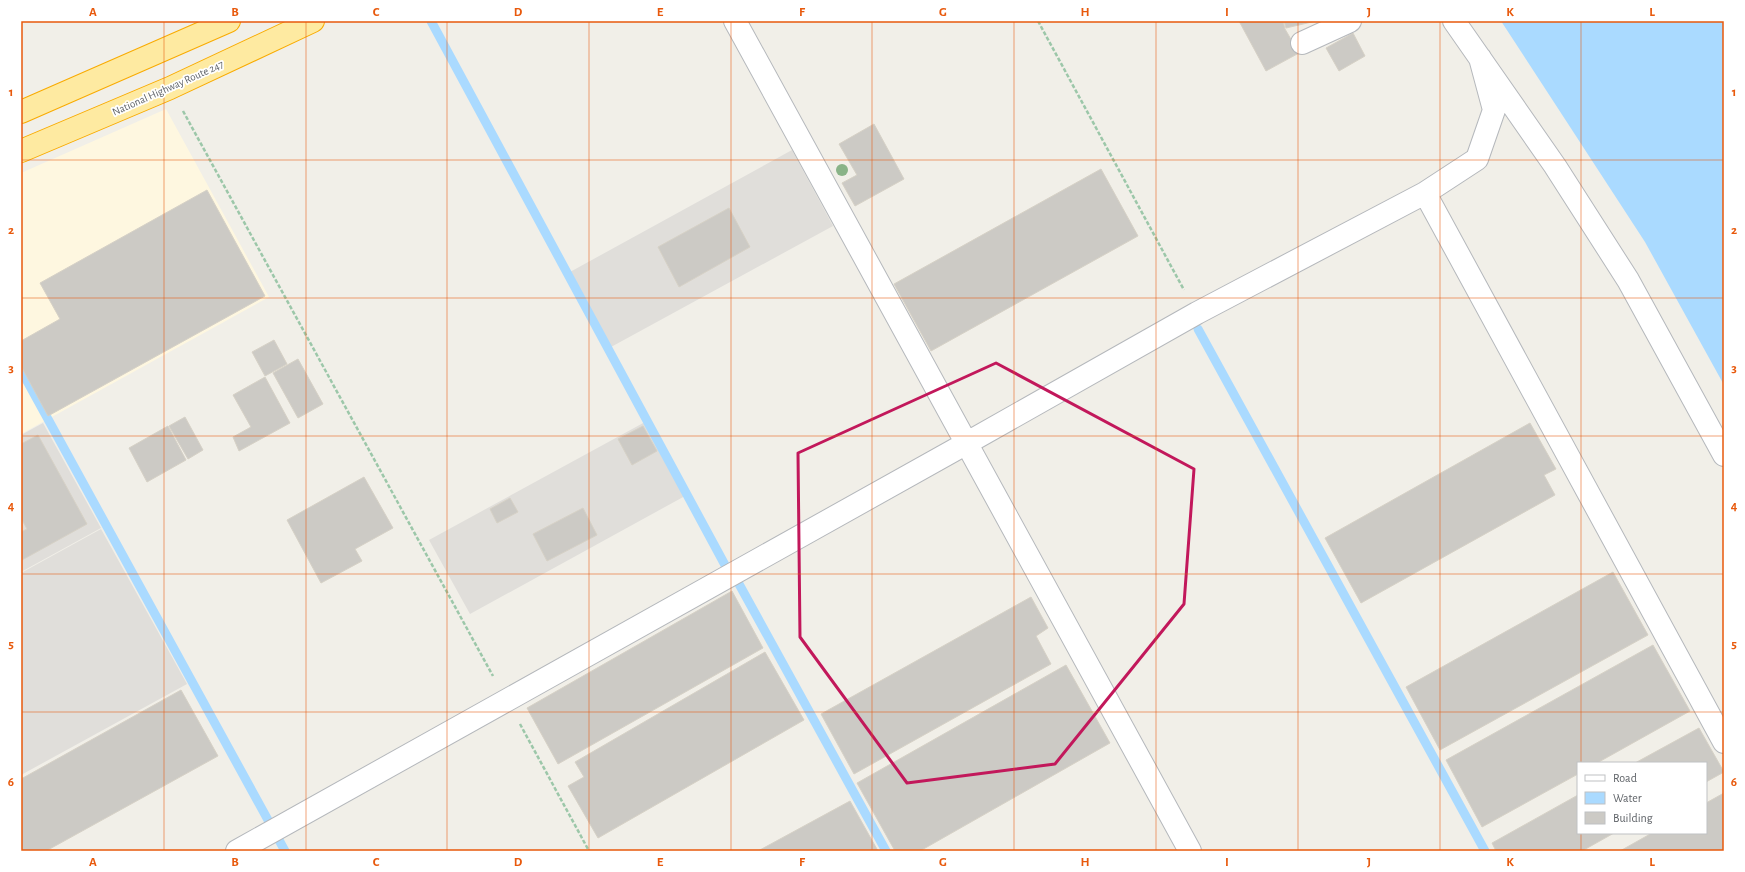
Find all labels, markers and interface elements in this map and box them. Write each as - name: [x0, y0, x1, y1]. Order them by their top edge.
- text: A: [89, 6, 97, 19]
- text: B: [231, 6, 239, 19]
- text: C: [373, 6, 380, 19]
- text: D: [514, 6, 523, 19]
- text: E: [657, 6, 664, 19]
- text: F: [799, 6, 806, 19]
- text: G: [939, 6, 947, 19]
- text: H: [1080, 6, 1090, 19]
- text: I: [1225, 6, 1229, 19]
- text: J: [1367, 6, 1371, 19]
- text: K: [1506, 6, 1514, 19]
- text: L: [1649, 6, 1655, 19]
- street label: National Highway Route 247: [111, 58, 226, 118]
- text: 1: [9, 86, 13, 99]
- text: 1: [1732, 86, 1736, 99]
- text: 2: [8, 224, 14, 237]
- text: 2: [1731, 224, 1737, 237]
- text: 3: [8, 362, 14, 375]
- text: 3: [1731, 362, 1737, 375]
- text: 4: [8, 500, 15, 513]
- text: 4: [1731, 500, 1738, 513]
- text: 5: [8, 638, 14, 651]
- text: 5: [1731, 638, 1737, 651]
- legend: [1577, 762, 1707, 834]
- text: Road: [1613, 772, 1637, 784]
- text: 6: [8, 776, 14, 789]
- text: 6: [1731, 776, 1737, 789]
- text: Water: [1613, 792, 1642, 804]
- text: Building: [1613, 812, 1653, 824]
- text: A: [89, 856, 97, 869]
- text: B: [231, 856, 239, 869]
- text: C: [373, 856, 380, 869]
- text: D: [514, 856, 523, 869]
- text: E: [657, 856, 664, 869]
- text: F: [799, 856, 806, 869]
- text: G: [939, 856, 947, 869]
- text: H: [1080, 856, 1090, 869]
- text: I: [1225, 856, 1229, 869]
- text: J: [1367, 856, 1371, 869]
- text: K: [1506, 856, 1514, 869]
- text: L: [1649, 856, 1655, 869]

